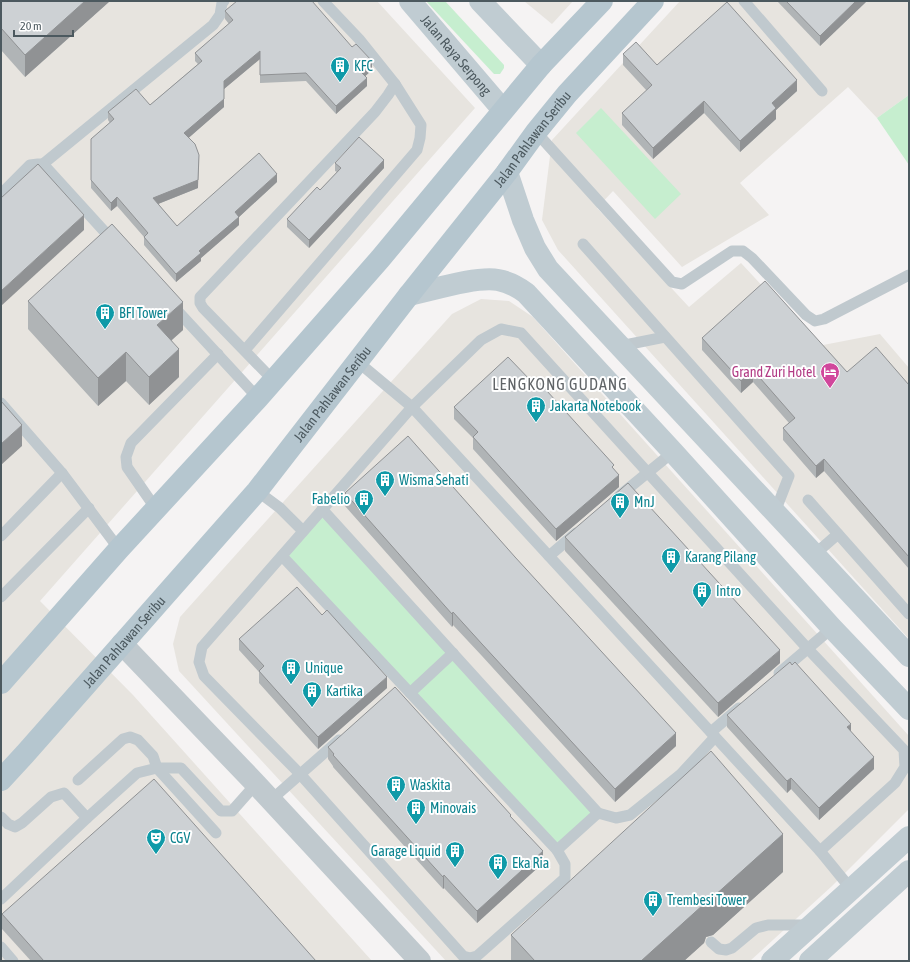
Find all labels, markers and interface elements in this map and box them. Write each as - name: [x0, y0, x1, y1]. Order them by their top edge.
- scale bar: [14, 12, 73, 38]
- street label: Jalan Raya Serpong: [418, 12, 495, 98]
- text: 20 m: [20, 19, 42, 33]
- building icon: KFC: [329, 55, 351, 83]
- place label: KFC: [354, 58, 374, 74]
- street label: Jalan Pahlawan Seribu: [490, 88, 574, 190]
- building icon: BFI Tower: [94, 302, 116, 330]
- place label: BFI Tower: [119, 305, 168, 321]
- street label: Jalan Pahlawan Seribu: [290, 343, 374, 445]
- hotel icon: Grand Zuri Hotel: [819, 361, 841, 389]
- place label: Grand Zuri Hotel: [732, 364, 816, 380]
- district label: LENGKONG GUDANG: [492, 375, 628, 393]
- building icon: Jakarta Notebook: [525, 395, 547, 423]
- place label: Jakarta Notebook: [550, 398, 641, 414]
- building icon: Wisma Sehati: [374, 469, 396, 497]
- place label: Wisma Sehati: [399, 472, 469, 488]
- building icon: Fabelio: [353, 488, 375, 516]
- place label: Fabelio: [312, 491, 350, 507]
- building icon: MnJ: [609, 491, 631, 519]
- place label: MnJ: [634, 494, 655, 510]
- building icon: Karang Pilang: [660, 546, 682, 574]
- place label: Karang Pilang: [685, 549, 756, 565]
- building icon: Intro: [691, 580, 713, 608]
- place label: Intro: [716, 583, 741, 599]
- street label: Jalan Pahlawan Seribu: [79, 593, 169, 691]
- building icon: Unique: [280, 657, 302, 685]
- place label: Unique: [305, 660, 343, 676]
- building icon: Kartika: [301, 680, 323, 708]
- place label: Kartika: [326, 683, 363, 699]
- building icon: Waskita: [385, 774, 407, 802]
- place label: Waskita: [410, 777, 451, 793]
- building icon: Minovais: [405, 797, 427, 825]
- place label: Minovais: [430, 800, 476, 816]
- theatre icon: CGV: [145, 827, 167, 855]
- place label: CGV: [170, 830, 190, 846]
- building icon: Garage Liquid: [444, 840, 466, 868]
- place label: Garage Liquid: [371, 843, 441, 859]
- building icon: Eka Ria: [487, 852, 509, 880]
- place label: Eka Ria: [512, 855, 549, 871]
- building icon: Trembesi Tower: [642, 889, 664, 917]
- place label: Trembesi Tower: [667, 892, 747, 908]

